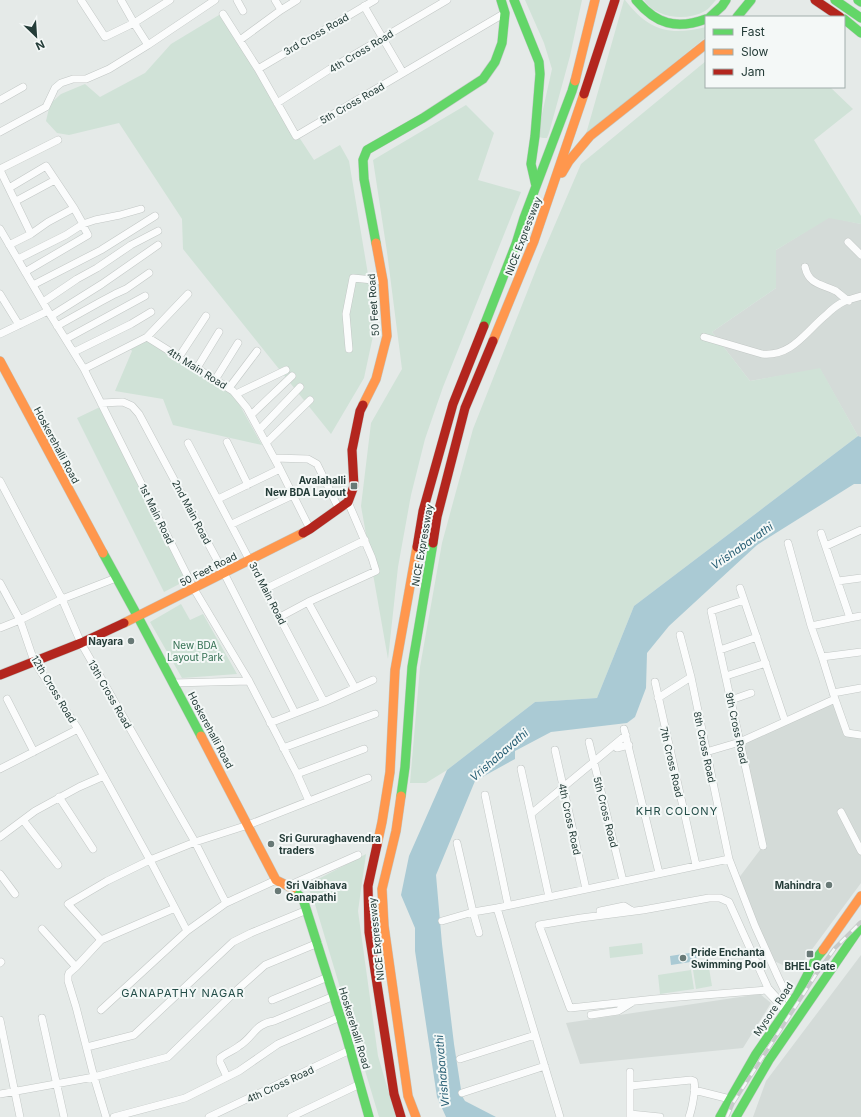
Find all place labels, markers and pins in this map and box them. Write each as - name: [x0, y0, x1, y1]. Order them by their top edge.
- place label: Avalahalli New BDA Layout: [265, 474, 346, 499]
- marker: Avalahalli New BDA Layout: [349, 481, 359, 491]
- place label: Nayara: [88, 635, 123, 648]
- marker: Nayara: [126, 636, 136, 646]
- place label: Sri Gururaghavendra traders: [279, 832, 381, 856]
- marker: Sri Gururaghavendra traders: [266, 839, 276, 849]
- place label: Sri Vaibhava Ganapathi: [286, 879, 347, 903]
- place label: Mahindra: [775, 879, 821, 891]
- marker: Mahindra: [824, 880, 834, 890]
- marker: Sri Vaibhava Ganapathi: [273, 886, 283, 896]
- place label: Pride Enchanta Swimming Pool: [691, 946, 766, 971]
- marker: BHEL Gate: [805, 949, 815, 959]
- marker: Pride Enchanta Swimming Pool: [678, 953, 688, 963]
- place label: BHEL Gate: [784, 960, 836, 972]

